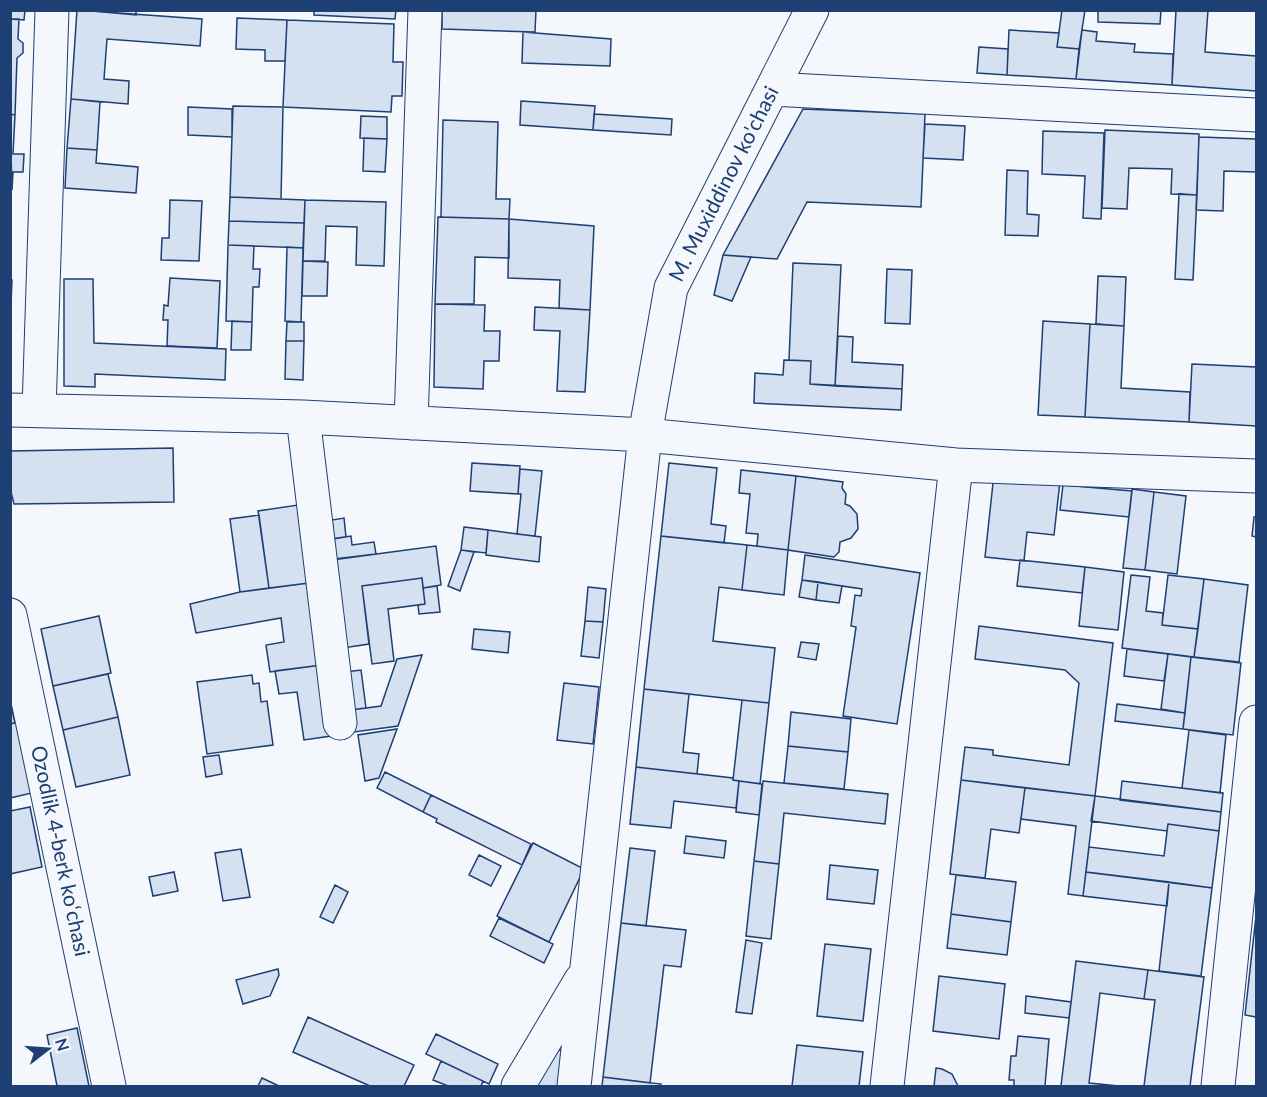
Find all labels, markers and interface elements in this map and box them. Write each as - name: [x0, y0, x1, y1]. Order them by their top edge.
- street label: M. Muxiddinov ko'chasi: [663, 82, 783, 285]
- street label: Ozodlik 4-berk koʻchasi: [27, 743, 96, 958]
- north arrow: [18, 1019, 78, 1079]
- text: N: [52, 1036, 74, 1053]

